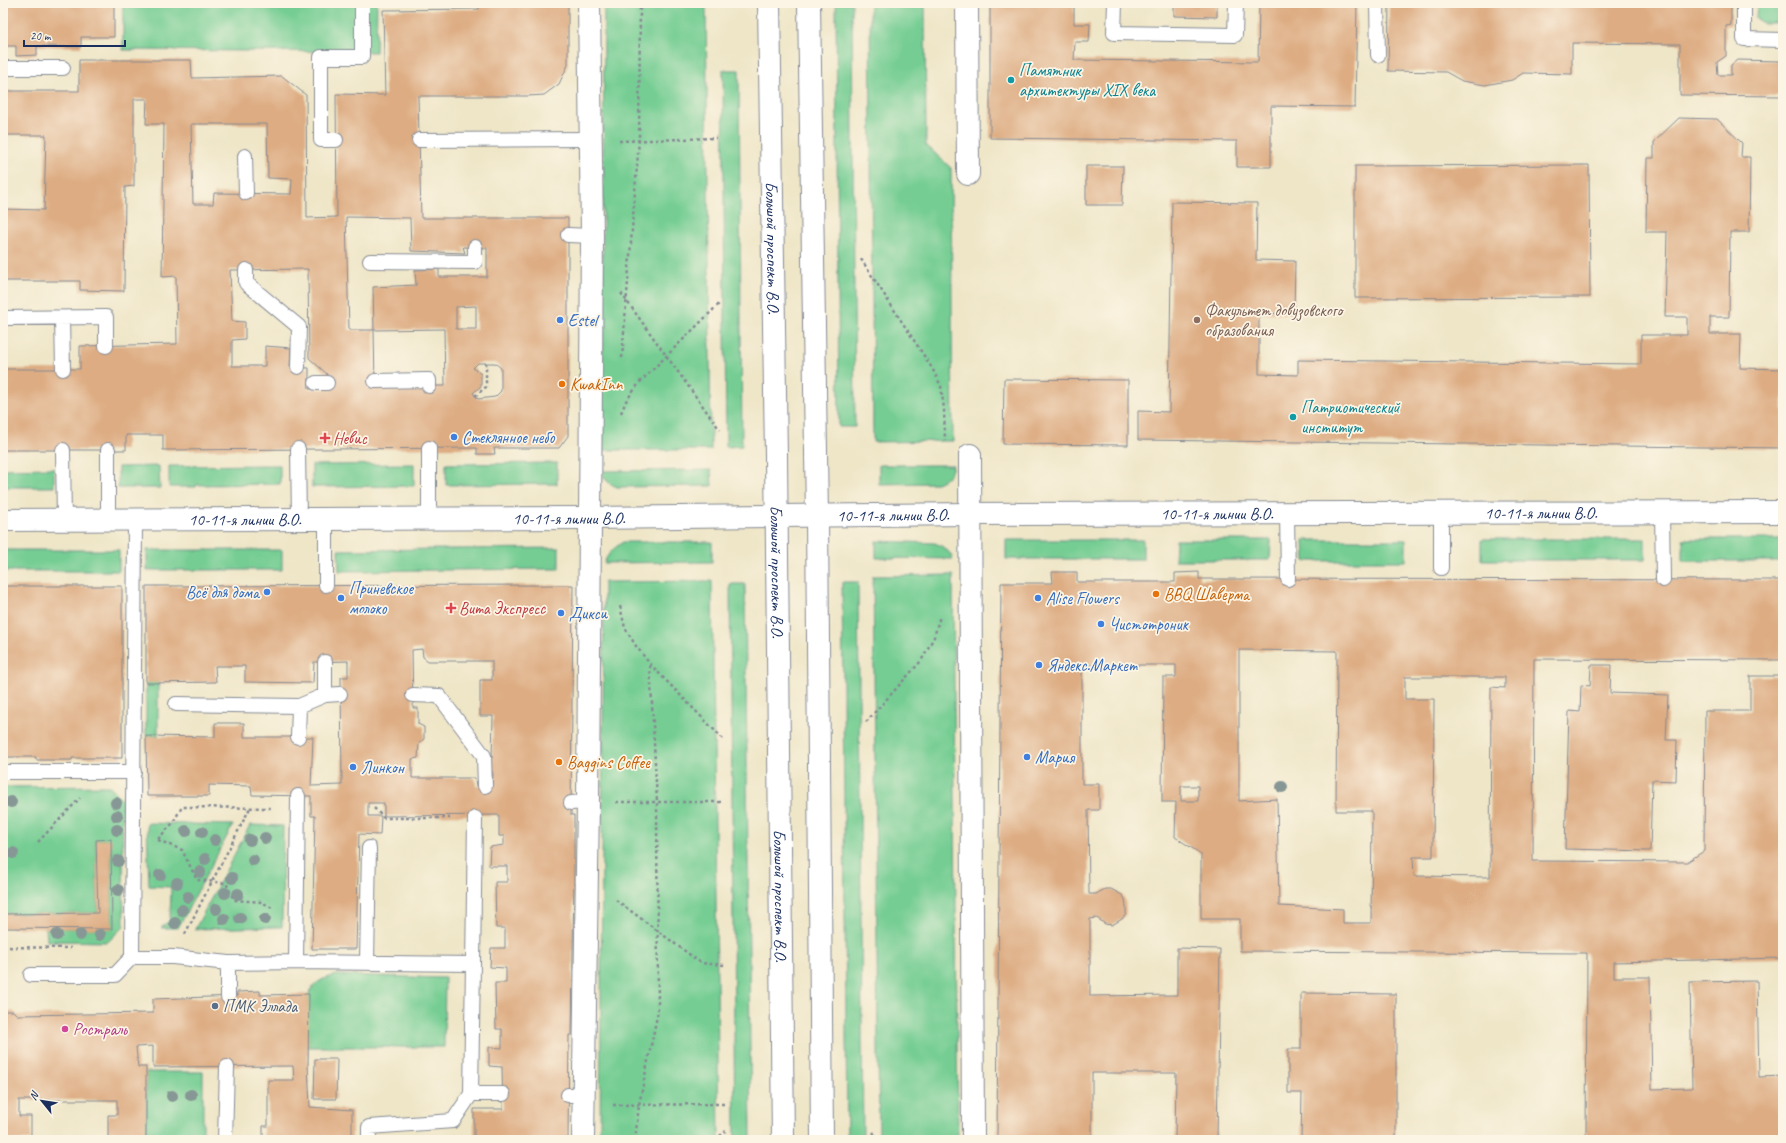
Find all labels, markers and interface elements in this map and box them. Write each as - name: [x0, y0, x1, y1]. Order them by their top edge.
- scale bar: [24, 22, 125, 48]
- text: 20 m: [30, 28, 52, 44]
- place label: Памятник архитектуры XIX века: [1019, 60, 1156, 101]
- marker: Памятник архитектуры XIX века: [1006, 75, 1016, 85]
- street label: Большой проспект В.О.: [761, 181, 784, 315]
- place label: Факультет довузовского образования: [1205, 300, 1344, 341]
- place label: Estel: [568, 310, 600, 331]
- marker: Estel: [555, 315, 565, 325]
- marker: Факультет довузовского образования: [1192, 315, 1202, 325]
- place label: KwakInn: [570, 374, 624, 395]
- marker: KwakInn: [557, 379, 567, 389]
- place label: Патриотический институт: [1301, 397, 1400, 438]
- marker: Патриотический институт: [1288, 412, 1298, 422]
- place label: Стеклянное небо: [462, 427, 556, 448]
- place label: Невис: [333, 428, 368, 449]
- marker: Стеклянное небо: [449, 432, 459, 442]
- marker: Невис: [320, 433, 330, 443]
- street label: 10-11-я линии В.О.: [1485, 502, 1598, 524]
- street label: 10-11-я линии В.О.: [1161, 503, 1274, 525]
- street label: 10-11-я линии В.О.: [836, 504, 950, 526]
- street label: Большой проспект В.О.: [766, 505, 788, 639]
- street label: 10-11-я линии В.О.: [513, 508, 626, 529]
- street label: 10-11-я линии В.О.: [189, 509, 302, 530]
- place label: Приневское молоко: [349, 578, 415, 619]
- place label: Всё для дома: [186, 582, 261, 603]
- place label: BBQ Шаверма: [1164, 584, 1251, 605]
- marker: Всё для дома: [262, 587, 272, 597]
- place label: Alise Flowers: [1046, 588, 1121, 609]
- marker: BBQ Шаверма: [1151, 589, 1161, 599]
- marker: Приневское молоко: [336, 593, 346, 603]
- marker: Alise Flowers: [1033, 593, 1043, 603]
- place label: Вита Экспресс: [459, 598, 546, 619]
- marker: Вита Экспресс: [446, 603, 456, 613]
- place label: Дикси: [569, 603, 608, 624]
- marker: Дикси: [556, 608, 566, 618]
- place label: Чистотроник: [1109, 614, 1190, 635]
- marker: Чистотроник: [1096, 619, 1106, 629]
- place label: Яндекс.Маркет: [1047, 655, 1138, 676]
- marker: Яндекс.Маркет: [1034, 660, 1044, 670]
- place label: Мария: [1035, 747, 1075, 768]
- place label: Baggins Coffee: [567, 752, 651, 773]
- marker: Мария: [1022, 752, 1032, 762]
- place label: Линкон: [361, 757, 406, 778]
- marker: Baggins Coffee: [554, 757, 564, 767]
- marker: Линкон: [348, 762, 358, 772]
- street label: Большой проспект В.О.: [769, 829, 791, 963]
- place label: ПМК Эллада: [223, 996, 298, 1017]
- marker: ПМК Эллада: [210, 1001, 220, 1011]
- place label: Ростраль: [73, 1019, 128, 1040]
- marker: Ростраль: [60, 1024, 70, 1034]
- north arrow: [22, 1081, 62, 1121]
- text: N: [26, 1088, 42, 1102]

